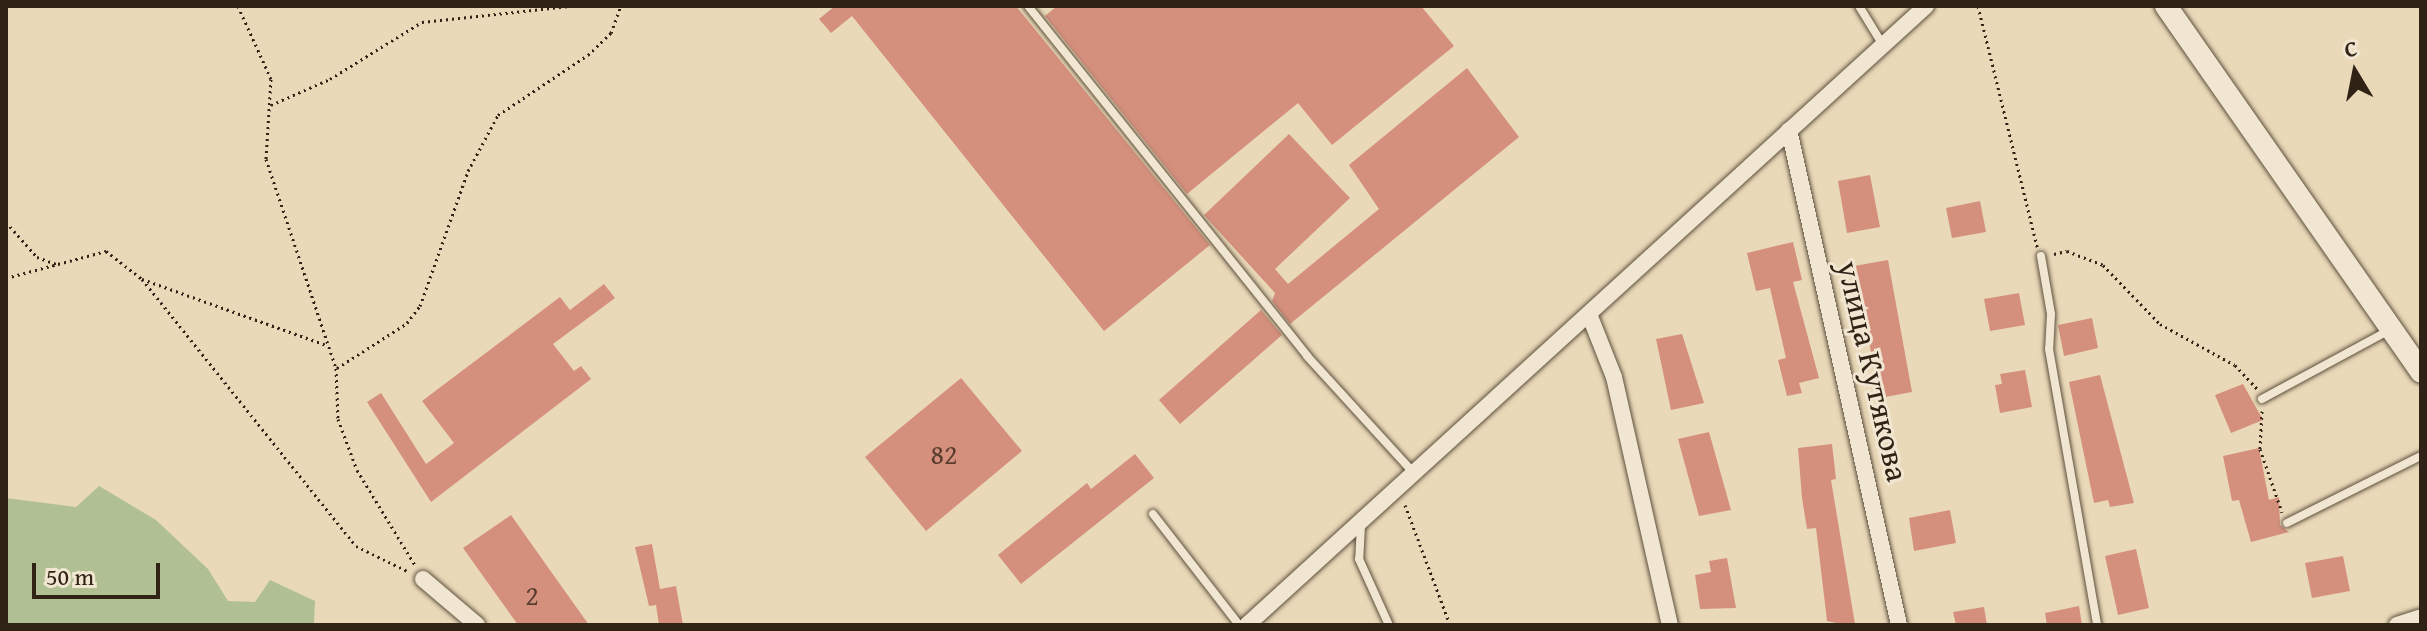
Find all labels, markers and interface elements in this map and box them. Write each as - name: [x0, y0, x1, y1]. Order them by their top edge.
- north arrow: [2315, 32, 2395, 112]
- text: С: [2342, 32, 2360, 65]
- street label: улица Кутякова: [1829, 257, 1917, 485]
- house number: 82: [931, 437, 957, 471]
- scale bar: [36, 547, 164, 597]
- text: 50 m: [46, 559, 94, 594]
- house number: 2: [525, 578, 539, 612]

